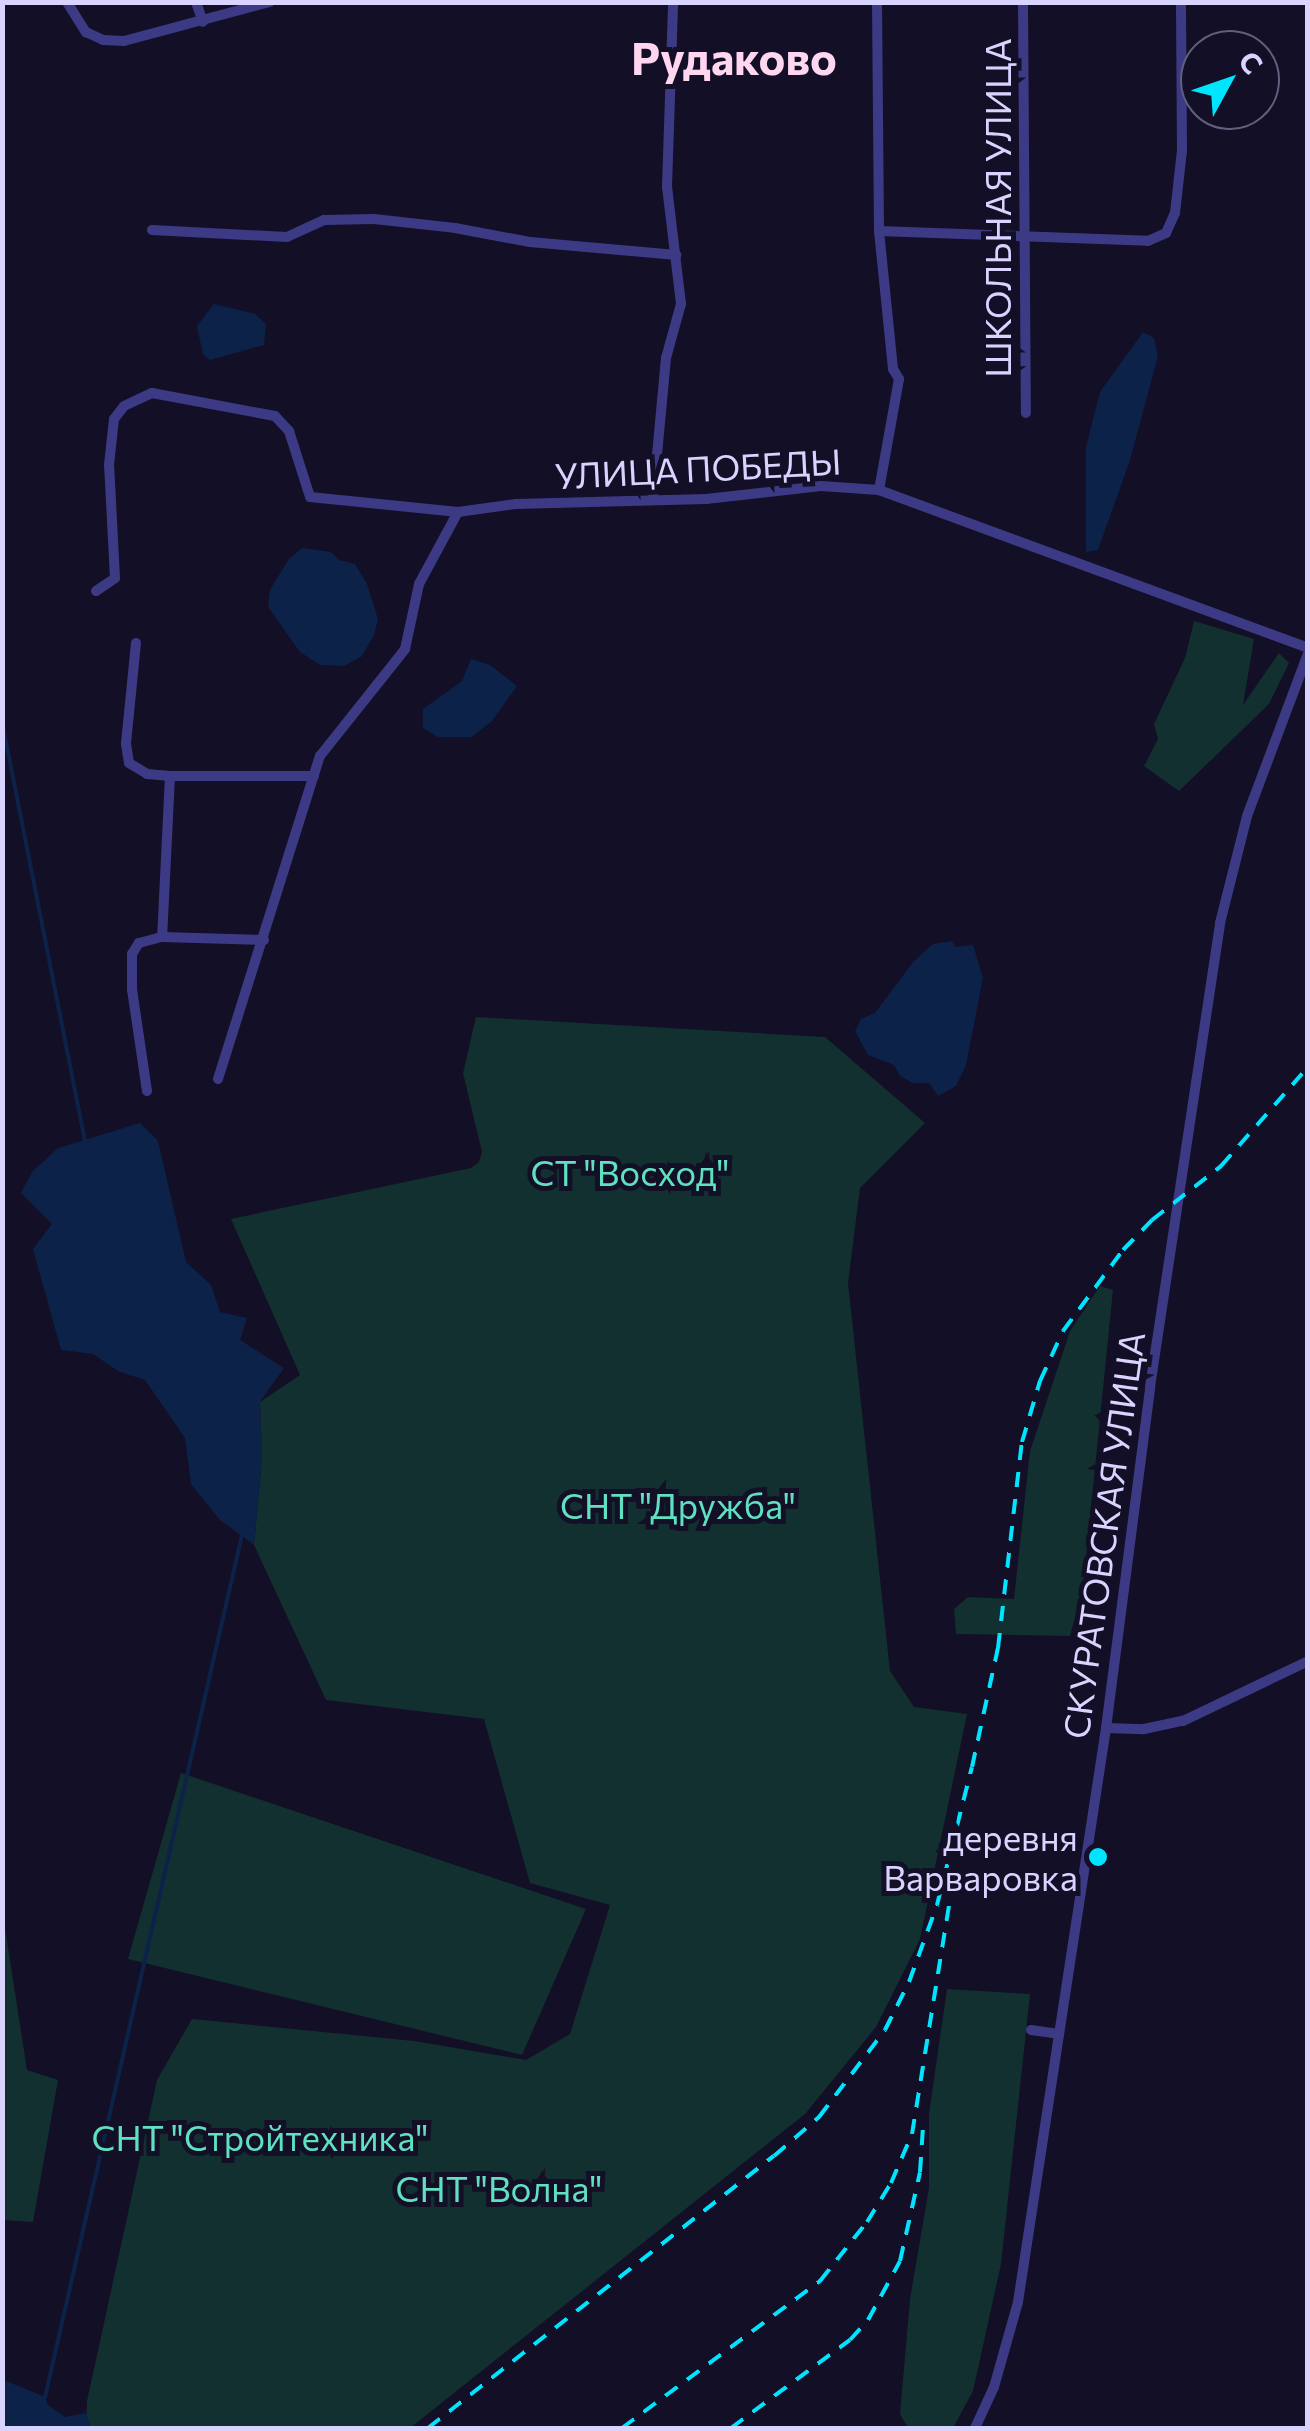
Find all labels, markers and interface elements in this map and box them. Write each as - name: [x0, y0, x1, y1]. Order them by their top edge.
- district label: Рудаково: [631, 30, 837, 84]
- north arrow: [1180, 30, 1280, 130]
- street label: ШКОЛЬНАЯ УЛИЦА: [976, 38, 1018, 378]
- text: С: [1232, 44, 1271, 80]
- street label: УЛИЦА ПОБЕДЫ: [554, 440, 842, 496]
- park label: СТ "Восход": [531, 1151, 729, 1193]
- street label: СКУРАТОВСКАЯ УЛИЦА: [1054, 1329, 1152, 1741]
- park label: СНТ "Дружба": [560, 1484, 796, 1526]
- place label: деревня Варваровка: [883, 1816, 1078, 1898]
- marker: деревня Варваровка: [1087, 1846, 1109, 1868]
- park label: СНТ "Стройтехника": [92, 2116, 428, 2158]
- park label: СНТ "Волна": [396, 2167, 602, 2209]

